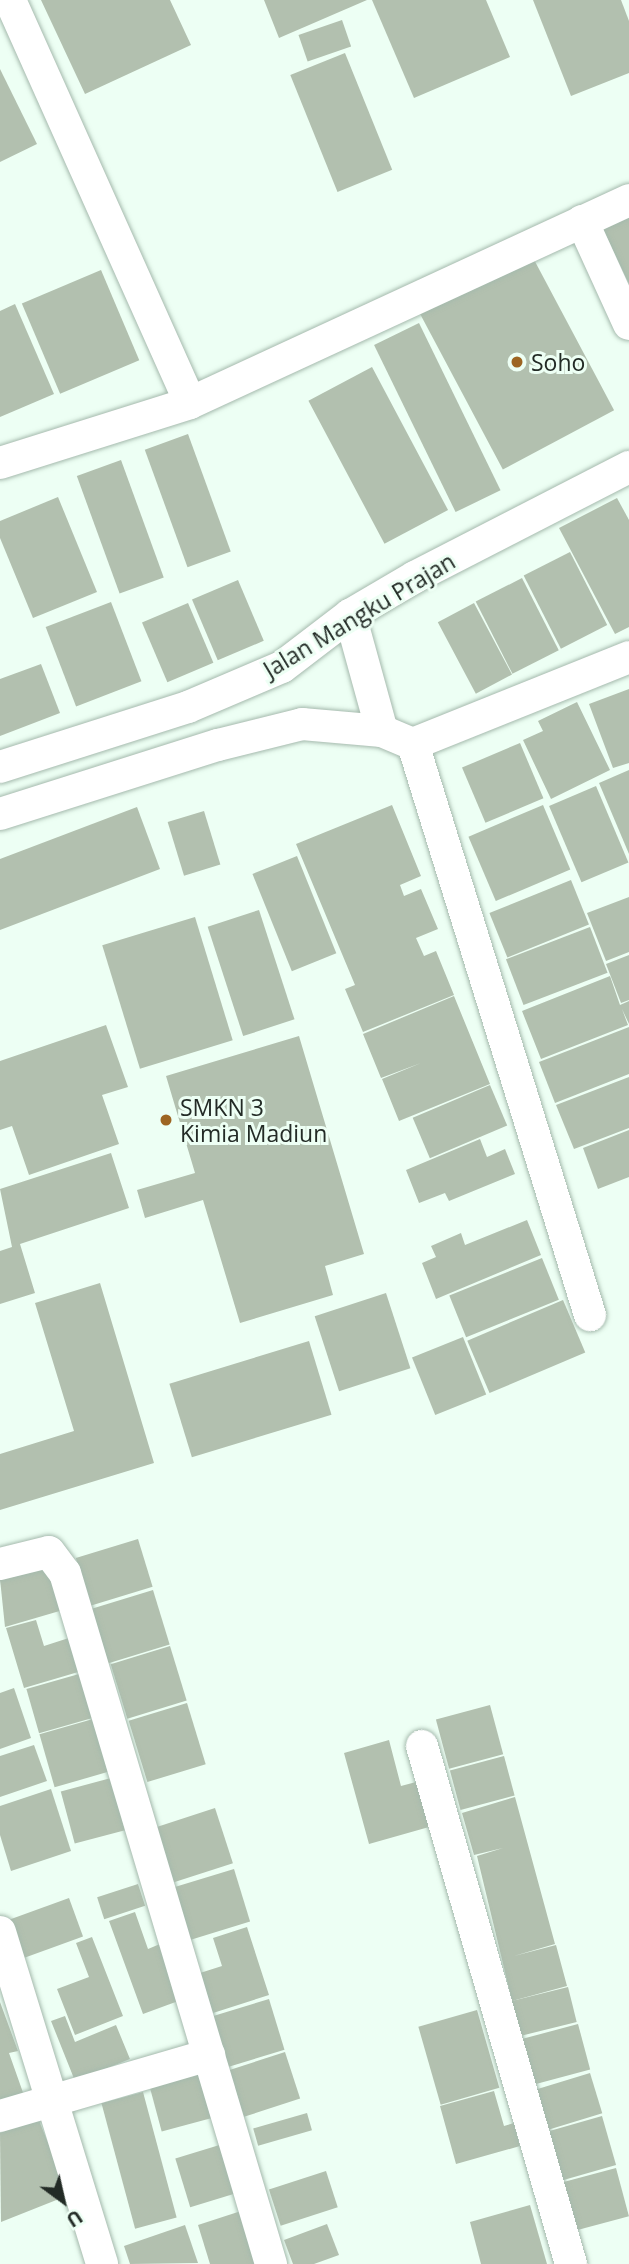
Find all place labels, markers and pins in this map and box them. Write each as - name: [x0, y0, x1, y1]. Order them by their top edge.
- place label: Soho: [531, 348, 585, 376]
- marker: Soho: [509, 354, 525, 370]
- place label: SMKN 3 Kimia Madiun: [180, 1093, 327, 1147]
- marker: SMKN 3 Kimia Madiun: [158, 1112, 174, 1128]

